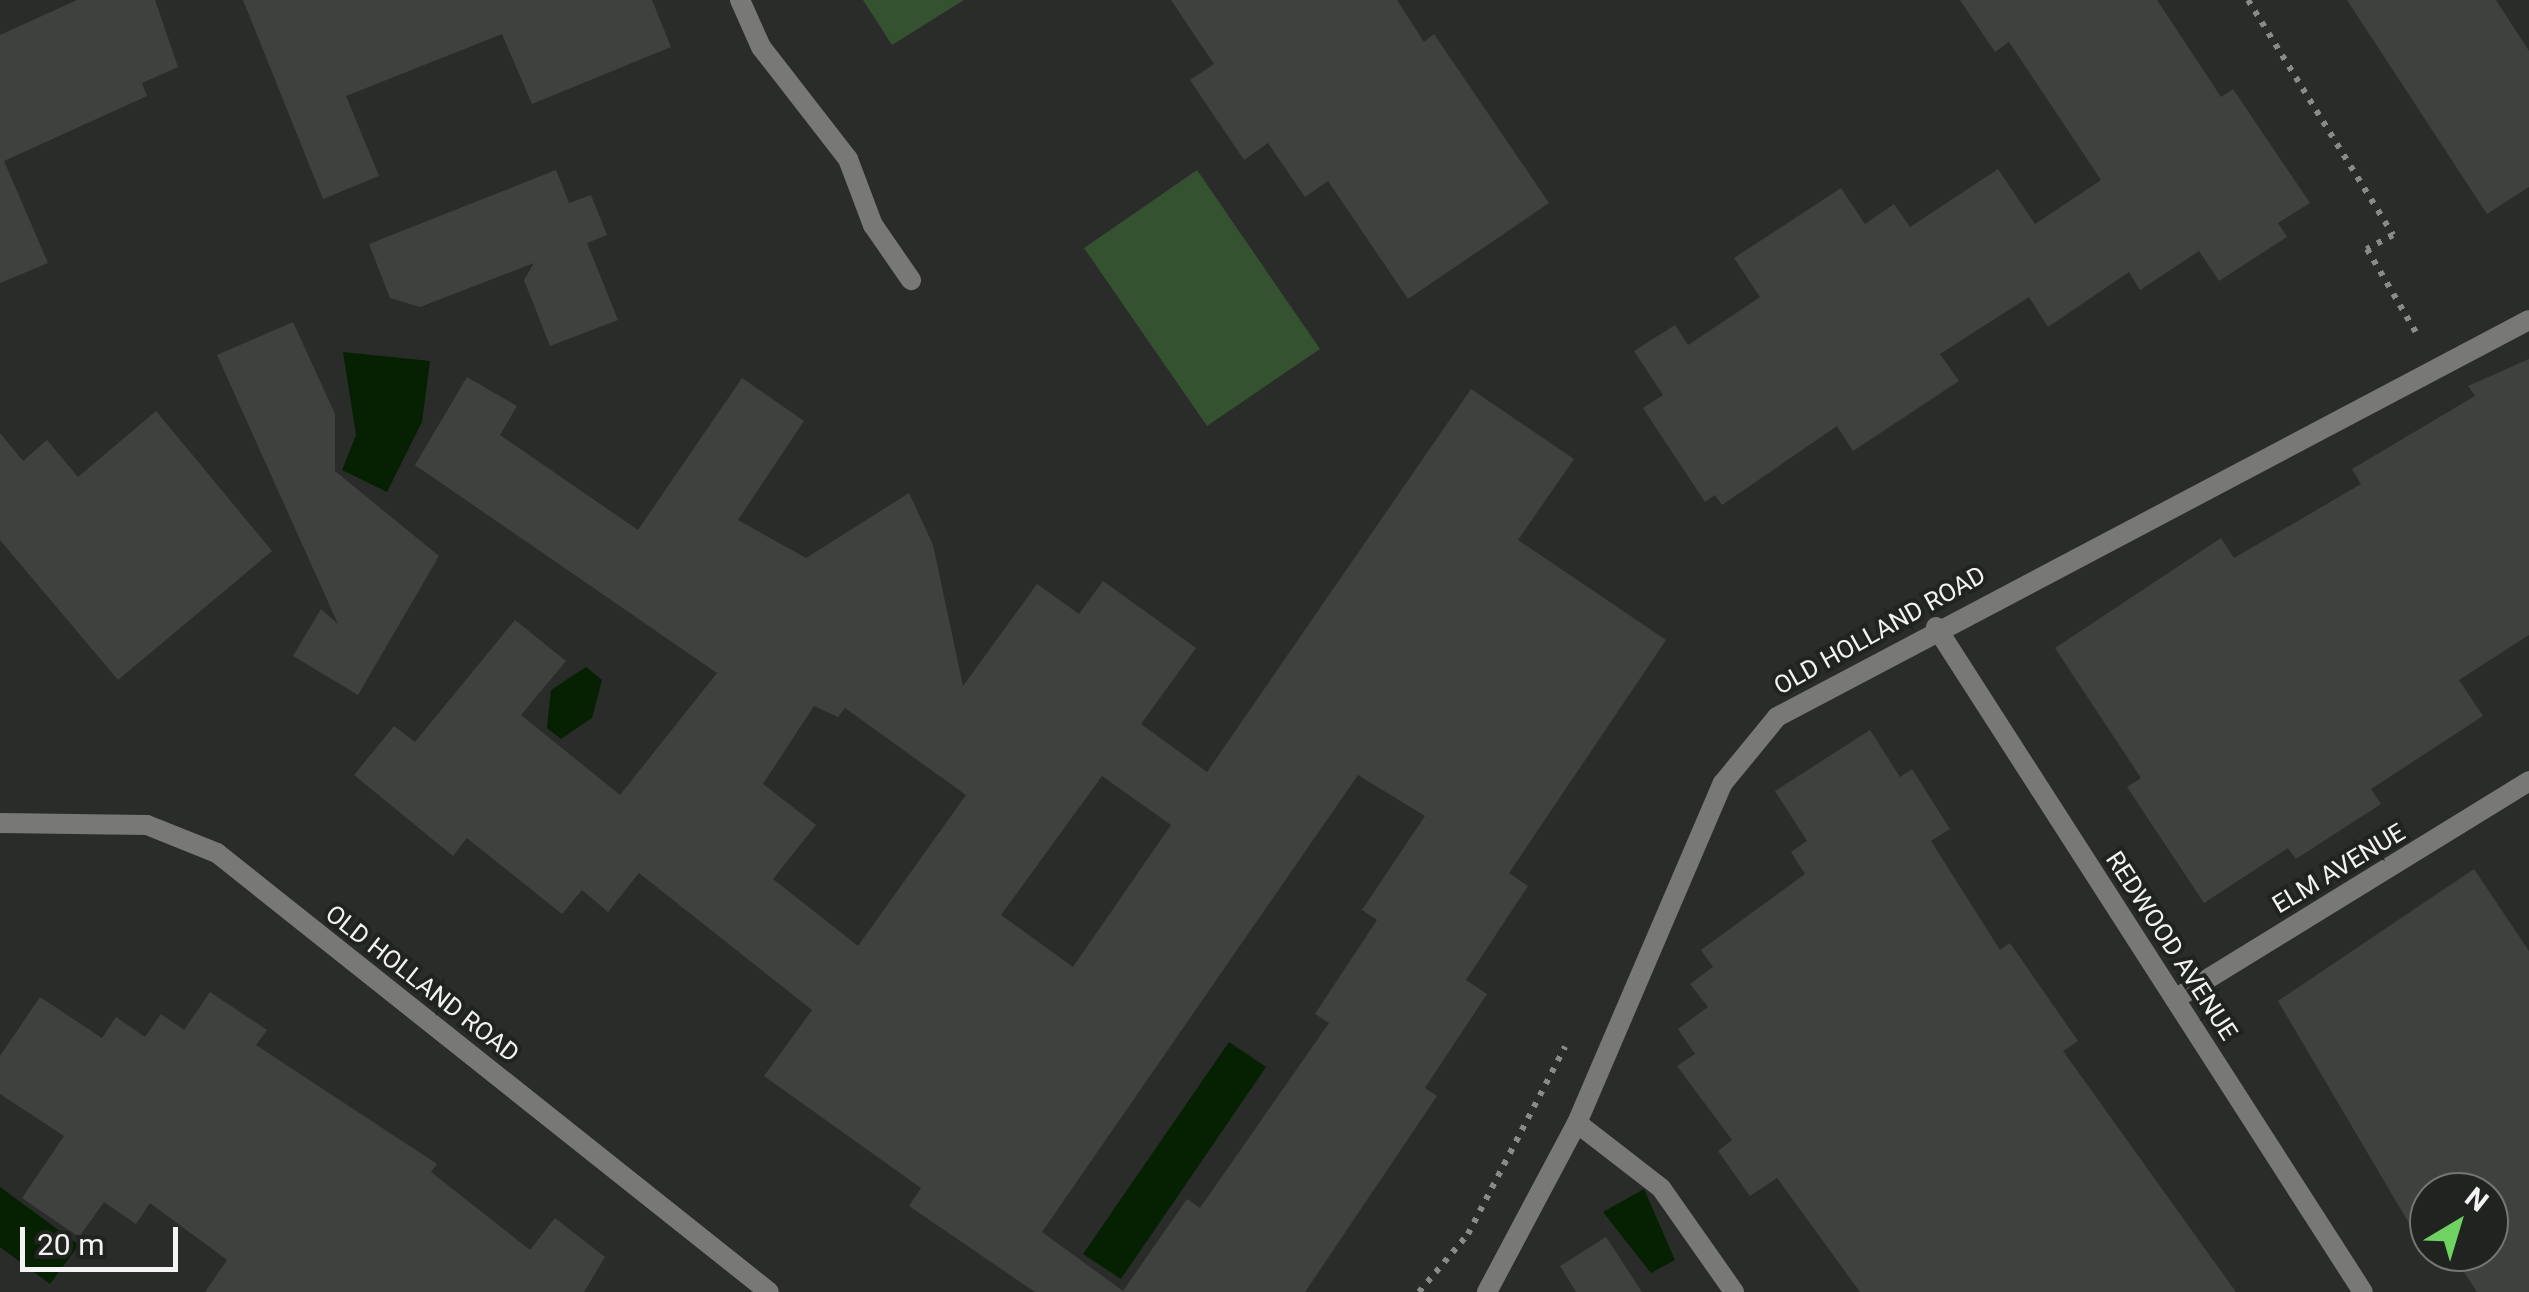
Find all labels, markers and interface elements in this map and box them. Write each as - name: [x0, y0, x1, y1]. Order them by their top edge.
- street label: OLD HOLLAND ROAD: [1769, 560, 1991, 702]
- street label: ELM AVENUE: [2267, 818, 2411, 920]
- street label: REDWOOD AVENUE: [2099, 846, 2243, 1046]
- street label: OLD HOLLAND ROAD: [319, 899, 525, 1069]
- north arrow: [2409, 1172, 2509, 1272]
- text: N: [2459, 1180, 2494, 1219]
- scale bar: [25, 1207, 182, 1269]
- text: 20 m: [37, 1227, 104, 1262]

